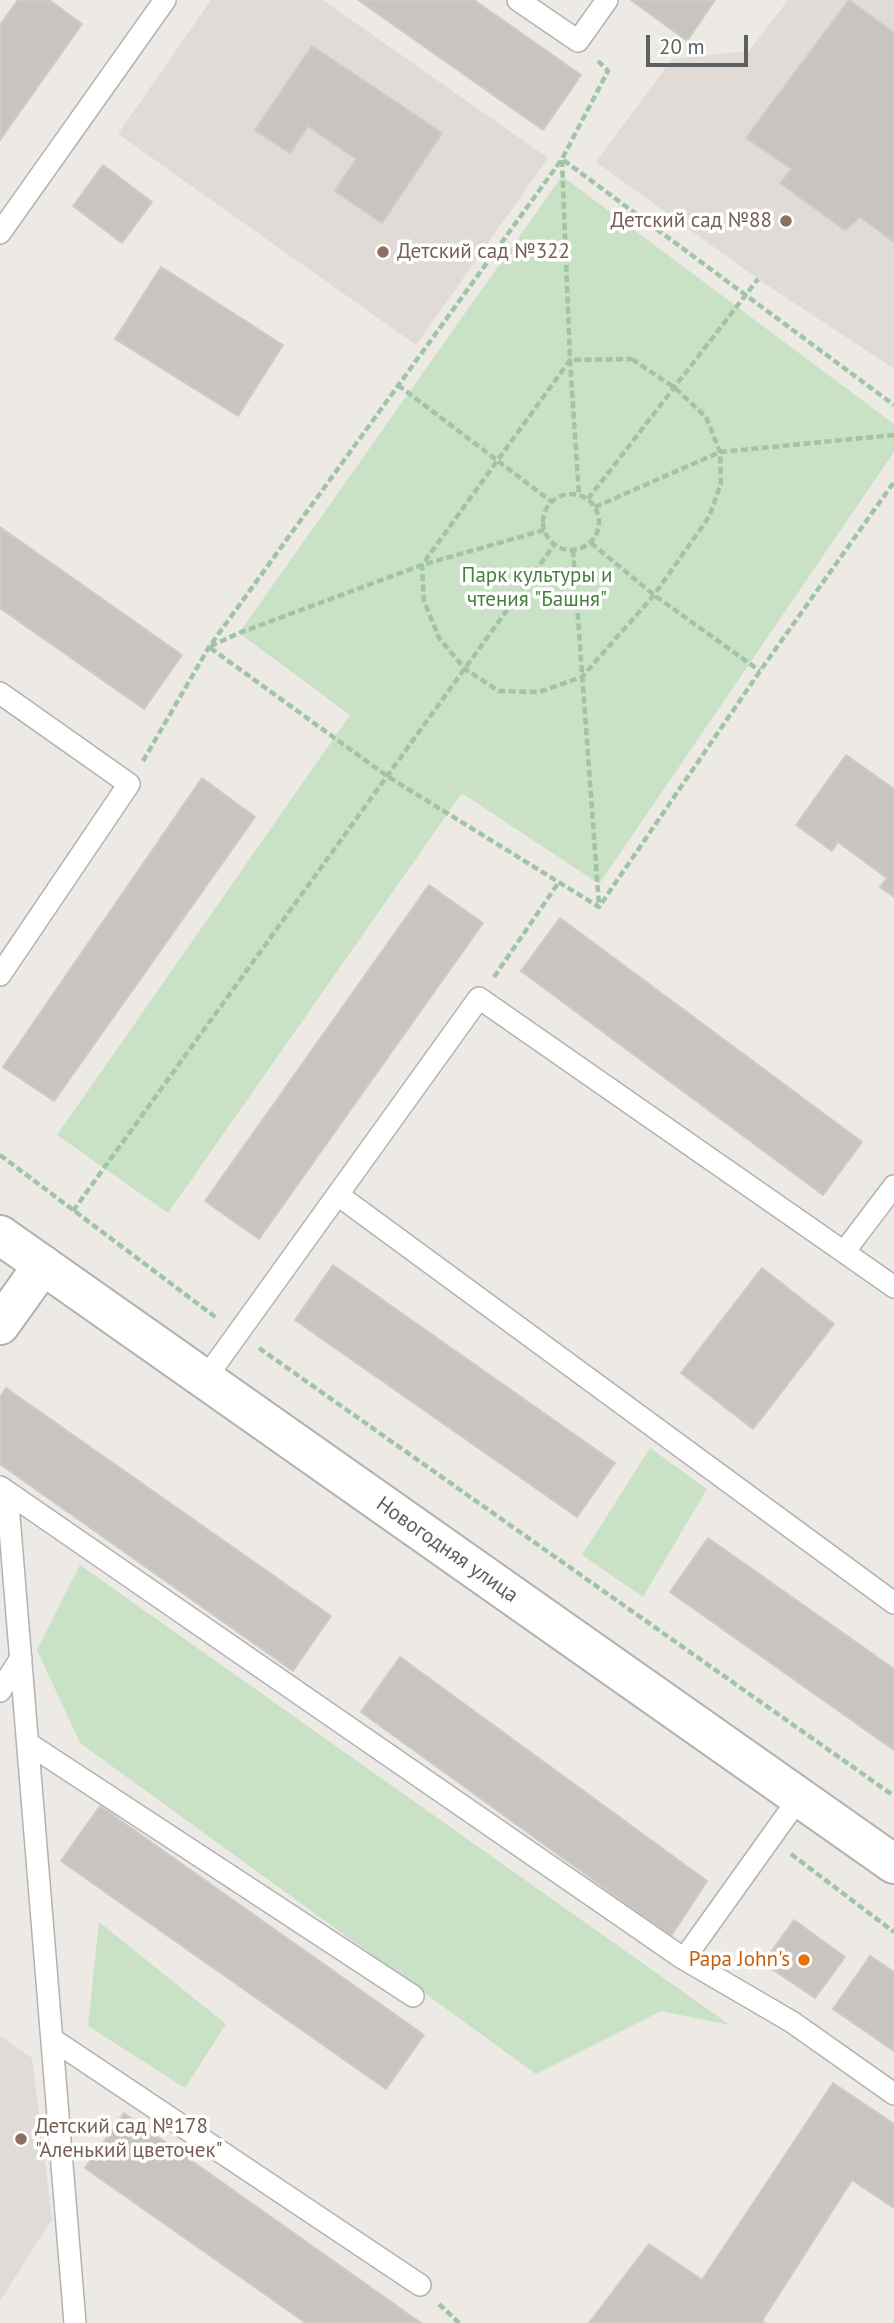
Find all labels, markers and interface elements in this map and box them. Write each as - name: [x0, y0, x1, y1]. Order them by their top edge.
- scale bar: [649, 21, 750, 65]
- text: 20 m: [659, 33, 705, 60]
- place label: Детский сад №88: [610, 208, 772, 234]
- marker: Детский сад №88: [778, 213, 794, 229]
- place label: Детский сад №322: [397, 239, 570, 265]
- marker: Детский сад №322: [375, 244, 391, 260]
- park label: Парк культуры и чтения "Башня": [462, 563, 612, 613]
- street label: Новогодняя улица: [371, 1492, 523, 1608]
- place label: Papa John's: [689, 1947, 790, 1973]
- marker: Papa John's: [796, 1952, 812, 1968]
- place label: Детский сад №178 "Аленький цветочек": [35, 2114, 222, 2164]
- marker: Детский сад №178 "Аленький цветочек": [13, 2131, 29, 2147]

